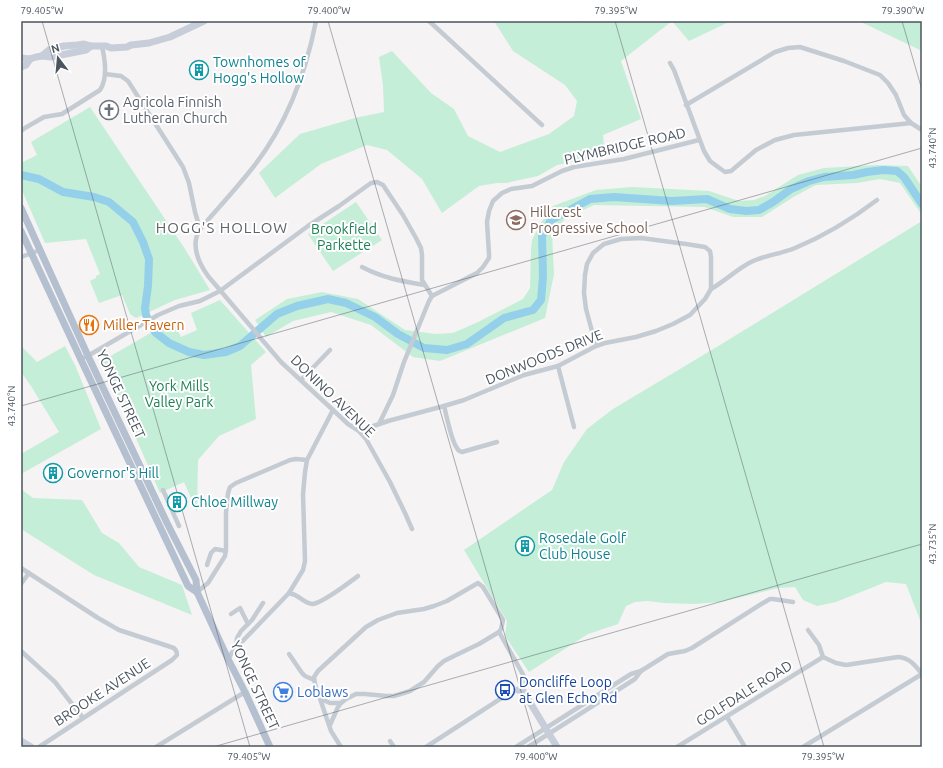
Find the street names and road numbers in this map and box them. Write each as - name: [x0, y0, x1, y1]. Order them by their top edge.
- street label: PLYMBRIDGE ROAD: [563, 124, 687, 168]
- street label: DONWOODS DRIVE: [483, 326, 605, 388]
- street label: YONGE STREET: [93, 347, 149, 441]
- street label: DONINO AVENUE: [288, 352, 379, 440]
- street label: YONGE STREET: [227, 638, 283, 732]
- street label: BROOKE AVENUE: [51, 655, 153, 729]
- street label: GOLFDALE ROAD: [693, 657, 795, 729]

